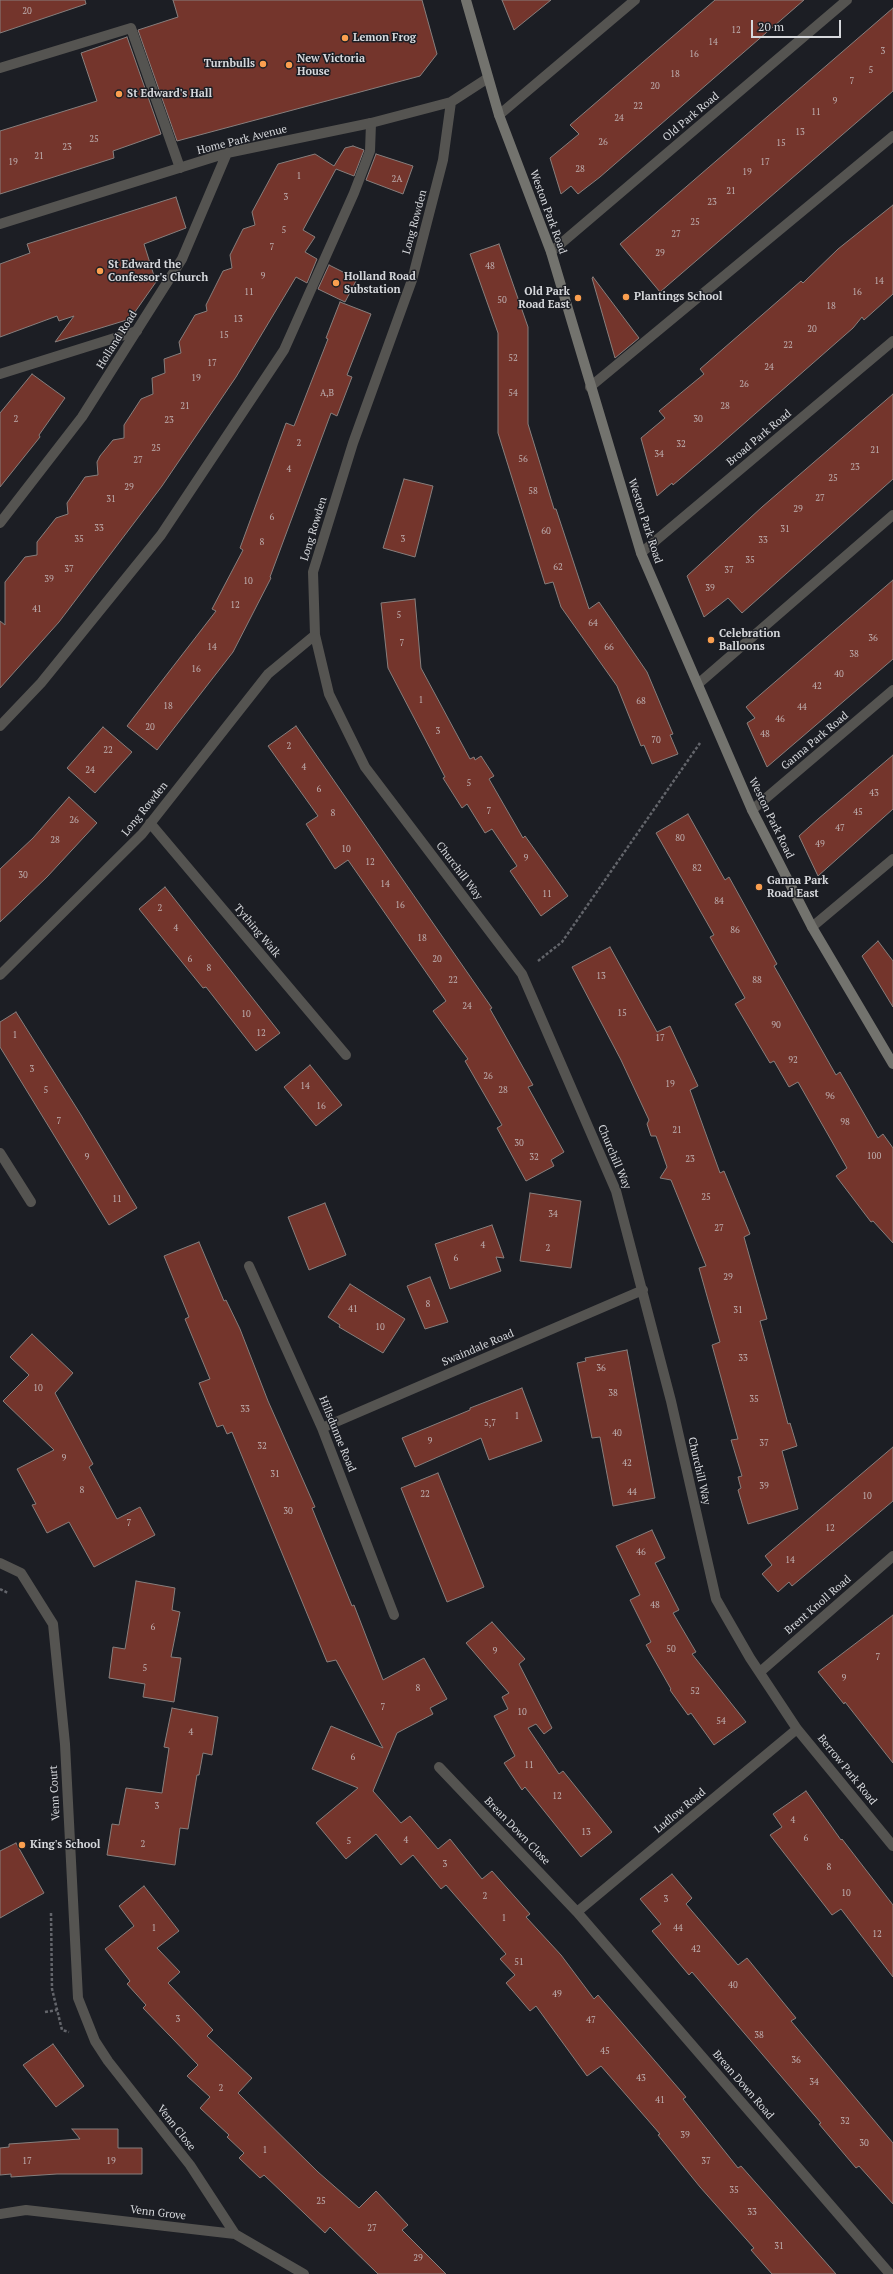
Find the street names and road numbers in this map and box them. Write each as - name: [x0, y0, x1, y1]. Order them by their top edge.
- street label: Old Park Road: [660, 90, 722, 144]
- street label: Home Park Avenue: [196, 122, 288, 158]
- street label: Weston Park Road: [527, 168, 569, 256]
- street label: Long Rowden: [400, 188, 430, 256]
- street label: Holland Road: [94, 308, 140, 372]
- street label: Broad Park Road: [724, 407, 794, 469]
- street label: Weston Park Road: [625, 477, 665, 565]
- street label: Long Rowden: [298, 495, 330, 563]
- street label: Ganna Park Road: [779, 709, 851, 773]
- street label: Weston Park Road: [746, 775, 796, 861]
- street label: Long Rowden: [119, 779, 171, 839]
- street label: Churchill Way: [433, 840, 485, 902]
- street label: Tything Walk: [231, 902, 283, 960]
- street label: Churchill Way: [594, 1123, 634, 1191]
- street label: Swaindale Road: [440, 1327, 516, 1369]
- street label: Hillsdunne Road: [316, 1394, 358, 1474]
- street label: Churchill Way: [685, 1436, 713, 1506]
- street label: Brent Knoll Road: [782, 1573, 854, 1637]
- street label: Berrow Park Road: [815, 1732, 879, 1808]
- street label: Venn Court: [47, 1765, 63, 1821]
- street label: Ludlow Road: [652, 1786, 708, 1836]
- street label: Brean Down Close: [481, 1794, 553, 1868]
- street label: Brean Down Road: [710, 2048, 776, 2122]
- street label: Venn Close: [154, 2102, 198, 2154]
- street label: Venn Grove: [129, 2203, 187, 2223]

